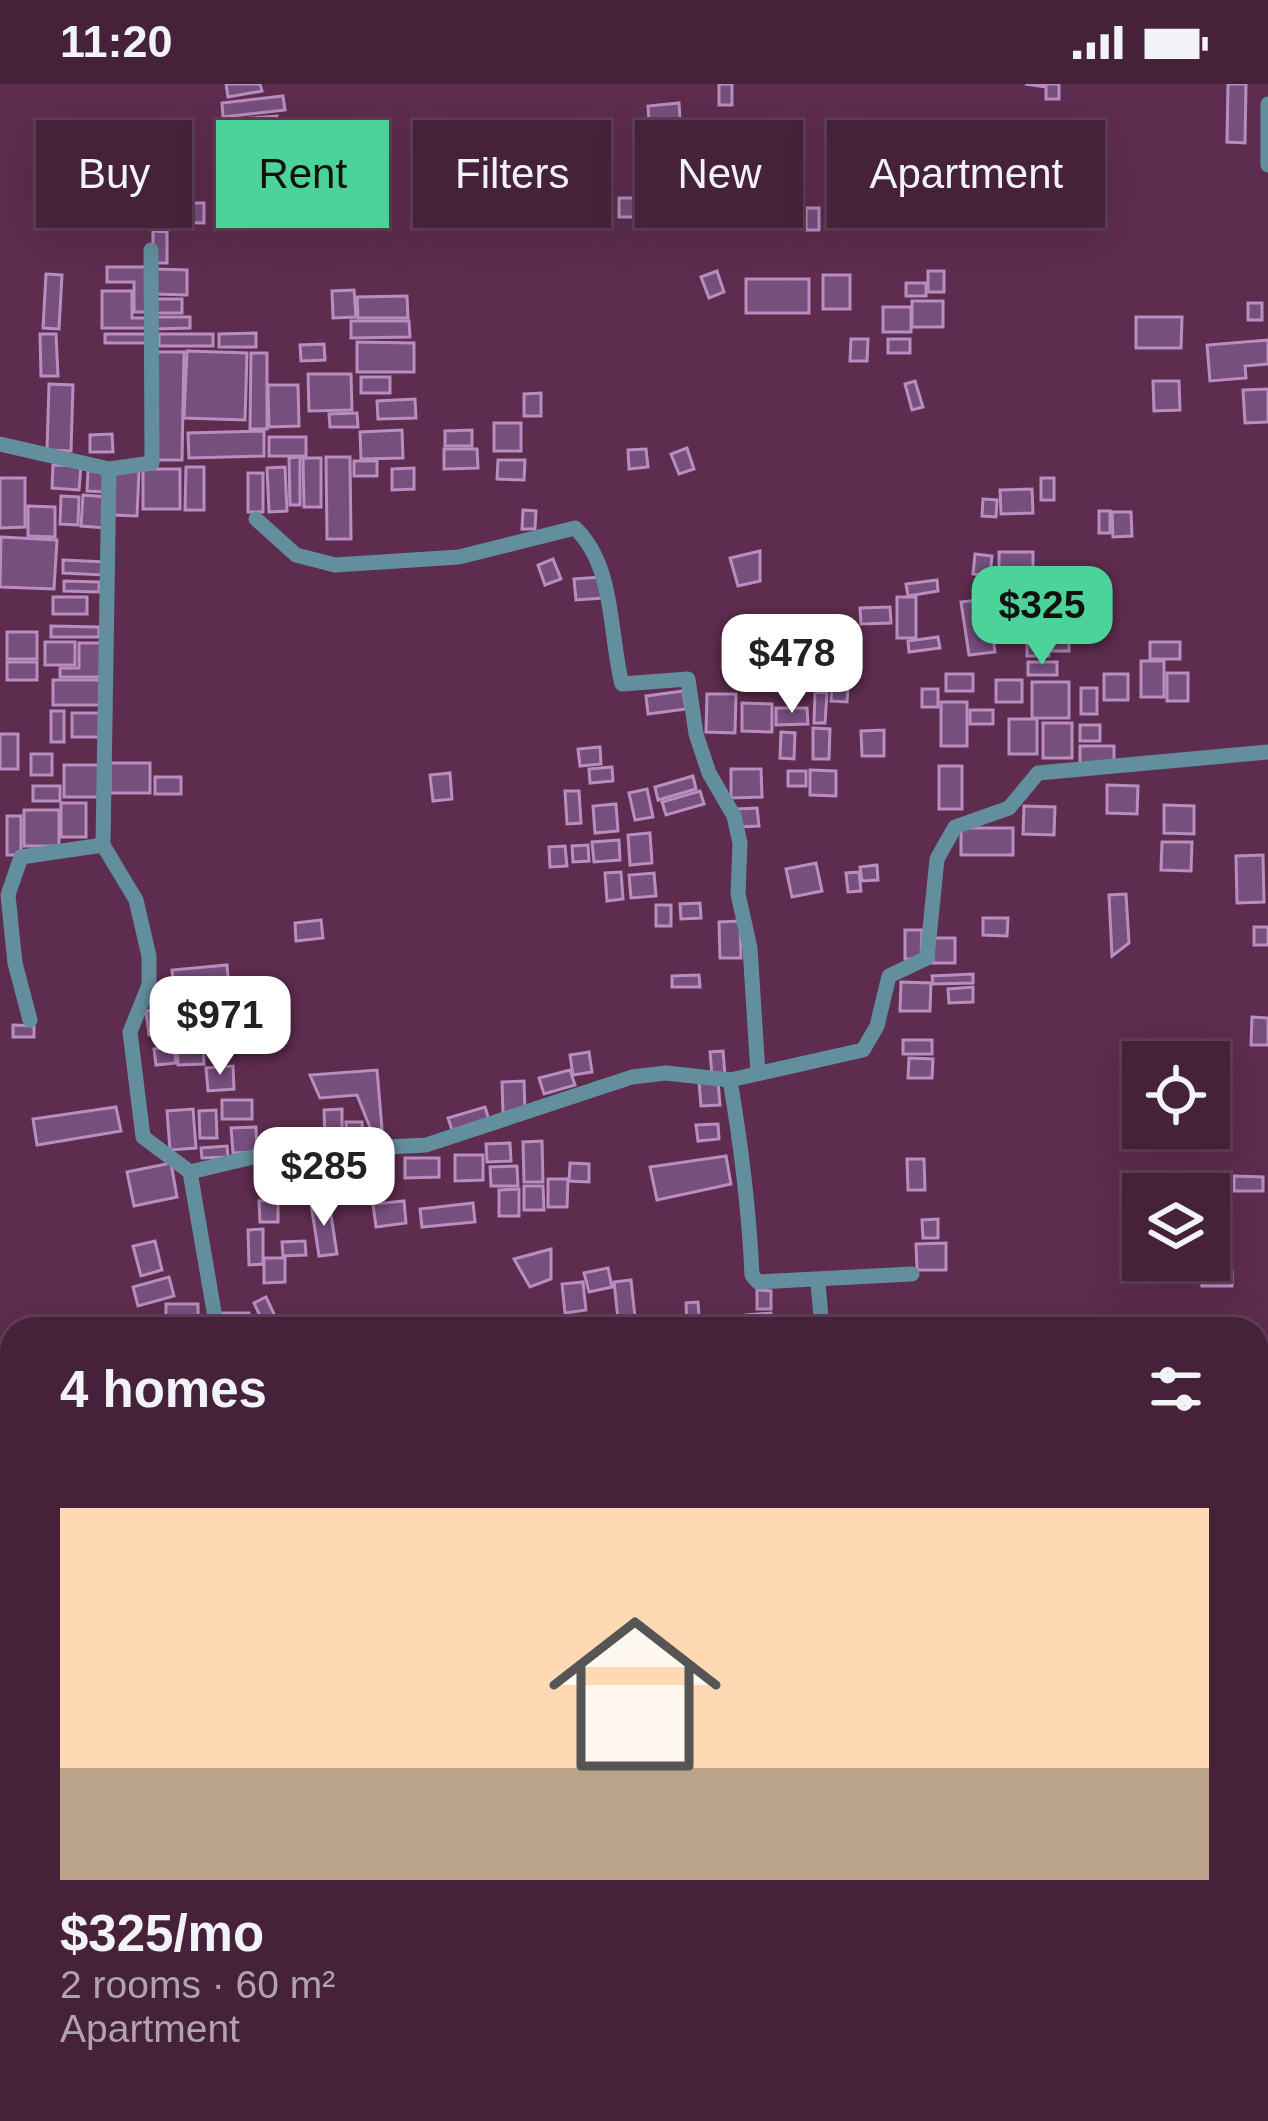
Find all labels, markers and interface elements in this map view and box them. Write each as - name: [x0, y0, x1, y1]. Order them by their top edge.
- text: 11:20: [60, 16, 173, 67]
- chip: Buy: [36, 120, 192, 228]
- chip: Rent: [216, 120, 389, 228]
- chip: Filters: [413, 120, 611, 228]
- chip: New: [635, 120, 803, 228]
- chip: Apartment: [827, 120, 1105, 228]
- pin: $325: [971, 566, 1113, 668]
- text: $325: [999, 583, 1085, 626]
- pin: $478: [721, 614, 863, 716]
- text: $478: [749, 631, 835, 674]
- pin: $971: [149, 976, 291, 1078]
- text: $971: [177, 993, 263, 1036]
- map controls: [1122, 1041, 1230, 1281]
- button: locate: [1122, 1041, 1230, 1149]
- pin: $285: [253, 1127, 395, 1229]
- text: $285: [281, 1144, 367, 1187]
- button: layers: [1122, 1173, 1230, 1281]
- icon: filters: [1143, 1356, 1209, 1422]
- text: 4 homes: [60, 1361, 267, 1418]
- icon: home: [527, 1586, 743, 1802]
- text: $325/mo: [60, 1905, 264, 1962]
- text: 2 rooms · 60 m²: [60, 1963, 335, 2006]
- text: Apartment: [60, 2007, 240, 2050]

